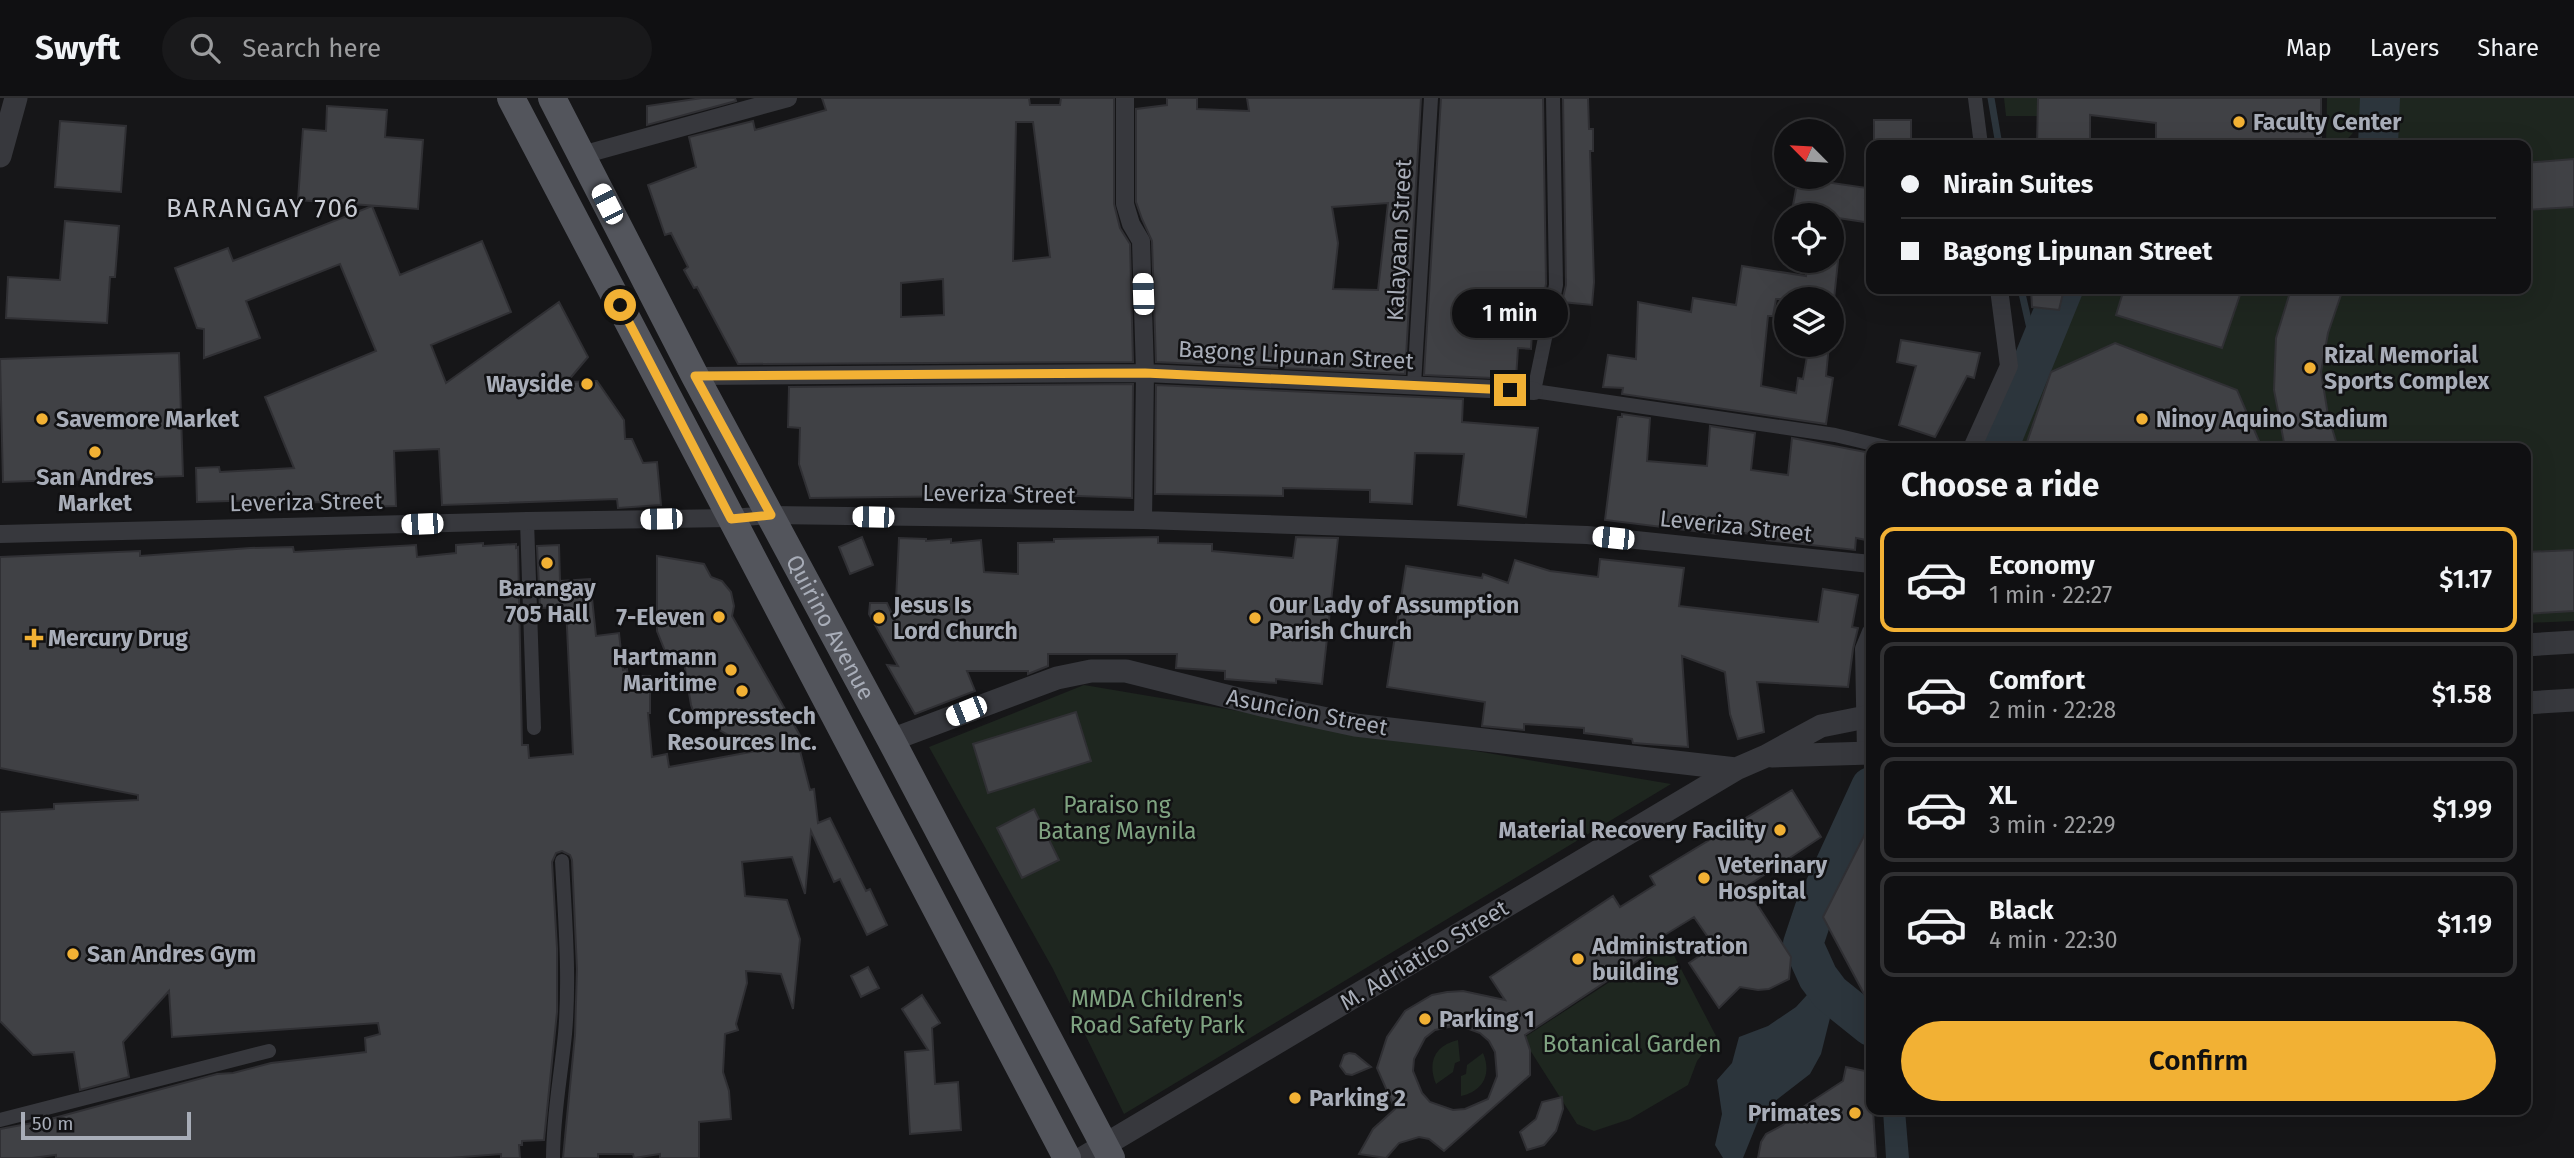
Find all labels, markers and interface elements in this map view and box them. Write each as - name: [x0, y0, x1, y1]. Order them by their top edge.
- search box: [162, 17, 652, 80]
- text: Swyft: [35, 28, 120, 68]
- icon: search: [186, 29, 224, 67]
- text: Search here: [242, 33, 381, 64]
- text: Map: [2286, 34, 2332, 62]
- text: Layers: [2370, 34, 2439, 62]
- text: Share: [2477, 34, 2539, 62]
- place label: Faculty Center: [2253, 108, 2402, 136]
- marker: Faculty Center: [2231, 114, 2247, 130]
- north arrow: [1774, 119, 1844, 189]
- map controls: [1774, 119, 1844, 357]
- street label: Kalayaan Street: [1381, 158, 1417, 322]
- text: Nirain Suites: [1943, 169, 2093, 200]
- car: [589, 181, 626, 227]
- district label: BARANGAY 706: [166, 193, 360, 224]
- button: locate: [1774, 203, 1844, 273]
- text: Bagong Lipunan Street: [1943, 236, 2212, 267]
- car: [1132, 273, 1155, 315]
- button: layers: [1774, 287, 1844, 357]
- callout: 1 min: [1452, 288, 1568, 338]
- route start: [604, 289, 636, 321]
- text: 1 min: [1482, 299, 1538, 327]
- street label: Bagong Lipunan Street: [1178, 335, 1415, 375]
- place label: Rizal Memorial Sports Complex: [2324, 341, 2489, 395]
- marker: Rizal Memorial Sports Complex: [2302, 360, 2318, 376]
- place label: Wayside: [486, 370, 573, 398]
- route end: [1494, 374, 1526, 406]
- marker: Wayside: [579, 376, 595, 392]
- place label: Savemore Market: [56, 405, 240, 433]
- place label: Ninoy Aquino Stadium: [2156, 405, 2388, 433]
- marker: Savemore Market: [34, 411, 50, 427]
- marker: Ninoy Aquino Stadium: [2134, 411, 2150, 427]
- marker: San Andres Market: [87, 444, 103, 460]
- place label: San Andres Market: [36, 463, 154, 517]
- text: Choose a ride: [1901, 466, 2099, 504]
- street label: Leveriza Street: [922, 479, 1077, 509]
- street label: Leveriza Street: [229, 487, 384, 517]
- street label: Leveriza Street: [1658, 504, 1814, 548]
- car: [852, 506, 895, 528]
- car: [640, 508, 683, 530]
- car: [401, 513, 444, 535]
- car: [1592, 525, 1635, 551]
- icon: car: [1905, 548, 1968, 611]
- street label: Quirino Avenue: [780, 550, 881, 705]
- text: Economy: [1989, 550, 2095, 581]
- marker: Barangay 705 Hall: [539, 555, 555, 571]
- text: $1.17: [2439, 564, 2492, 595]
- place label: Barangay 705 Hall: [498, 574, 597, 628]
- text: 1 min · 22:27: [1989, 581, 2112, 609]
- place label: Jesus Is Lord Church: [892, 591, 1018, 645]
- place label: Our Lady of Assumption Parish Church: [1269, 591, 1519, 645]
- place label: 7-Eleven: [616, 603, 705, 631]
- marker: 7-Eleven: [711, 609, 727, 625]
- marker: Jesus Is Lord Church: [871, 610, 887, 626]
- marker: Our Lady of Assumption Parish Church: [1247, 610, 1263, 626]
- place label: Mercury Drug: [48, 624, 188, 652]
- marker: Mercury Drug: [26, 630, 42, 646]
- place label: Hartmann Maritime: [612, 643, 717, 697]
- marker: Hartmann Maritime: [723, 662, 739, 678]
- icon: car: [1905, 663, 1968, 726]
- text: Comfort: [1989, 665, 2085, 696]
- text: $1.58: [2432, 679, 2492, 710]
- marker: Compresstech Resources Inc.: [734, 683, 750, 699]
- street label: Asuncion Street: [1224, 683, 1391, 741]
- car: [943, 693, 990, 729]
- text: 2 min · 22:28: [1989, 696, 2116, 724]
- place label: Compresstech Resources Inc.: [667, 702, 817, 756]
- icon: car: [1905, 778, 1968, 841]
- text: XL: [1989, 780, 2017, 811]
- park label: Paraiso ng Batang Maynila: [1037, 791, 1197, 845]
- text: $1.99: [2433, 794, 2492, 825]
- text: 3 min · 22:29: [1989, 811, 2115, 839]
- place label: Material Recovery Facility: [1499, 816, 1767, 844]
- marker: Material Recovery Facility: [1772, 822, 1788, 838]
- place label: Veterinary Hospital: [1717, 851, 1828, 905]
- marker: Veterinary Hospital: [1696, 870, 1712, 886]
- street label: M. Adriatico Street: [1335, 893, 1514, 1016]
- icon: car: [1905, 893, 1968, 956]
- text: Black: [1989, 895, 2054, 926]
- text: $1.19: [2437, 909, 2492, 940]
- text: 4 min · 22:30: [1989, 926, 2118, 954]
- place label: Administration building: [1591, 932, 1748, 986]
- place label: San Andres Gym: [87, 940, 256, 968]
- marker: San Andres Gym: [65, 946, 81, 962]
- marker: Administration building: [1570, 951, 1586, 967]
- park label: MMDA Children's Road Safety Park: [1069, 985, 1245, 1039]
- place label: Parking 1: [1439, 1005, 1535, 1033]
- marker: Parking 1: [1417, 1011, 1433, 1027]
- button: Confirm: [1901, 1021, 2496, 1101]
- park label: Botanical Garden: [1543, 1030, 1721, 1058]
- place label: Parking 2: [1309, 1084, 1406, 1112]
- marker: Parking 2: [1287, 1090, 1303, 1106]
- place label: Primates: [1748, 1099, 1841, 1127]
- marker: Primates: [1847, 1105, 1863, 1121]
- scale bar: [21, 1109, 191, 1141]
- text: 50 m: [32, 1112, 73, 1135]

